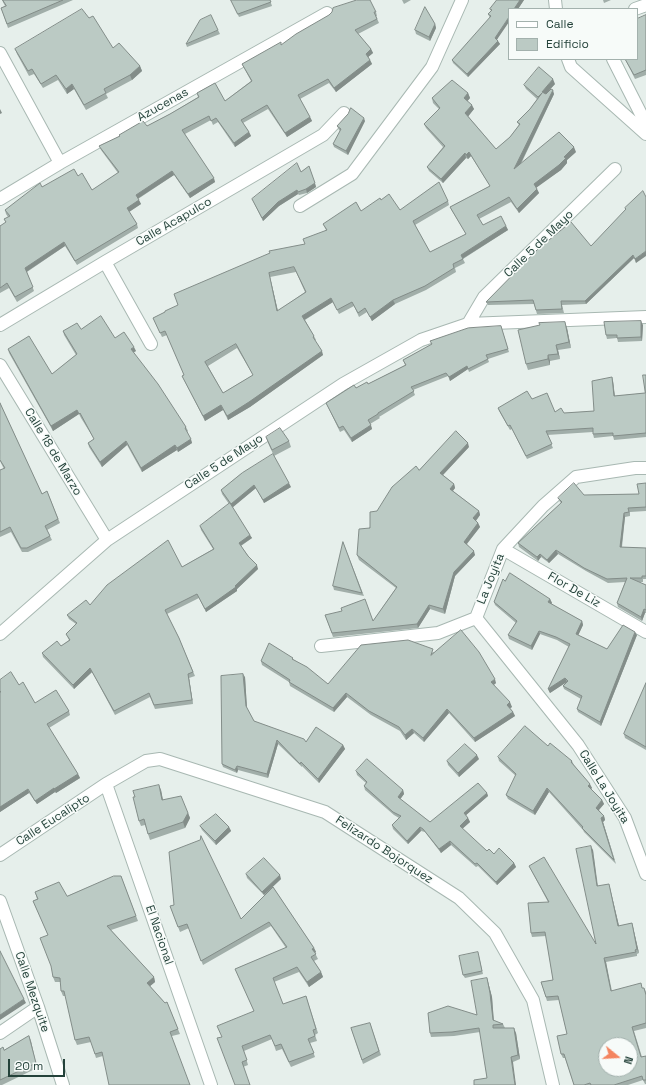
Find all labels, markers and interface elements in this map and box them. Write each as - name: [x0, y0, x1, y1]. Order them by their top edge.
- legend: [508, 8, 638, 60]
- text: Calle: [546, 16, 574, 32]
- text: Edificio: [546, 36, 589, 52]
- street label: Azucenas: [135, 85, 191, 125]
- street label: Calle Acapulco: [134, 195, 214, 249]
- street label: Calle 5 de Mayo: [501, 207, 577, 281]
- street label: Calle 18 de Marzo: [21, 406, 85, 498]
- street label: Calle 5 de Mayo: [182, 431, 266, 493]
- street label: La Joyita: [474, 552, 508, 606]
- street label: Flor De Liz: [545, 569, 603, 611]
- street label: Calle La Joyita: [576, 748, 632, 826]
- street label: Calle Eucalipto: [13, 791, 93, 849]
- street label: Felizardo Bojorquez: [333, 813, 435, 887]
- street label: El Nacional: [142, 903, 176, 967]
- street label: Calle Mezquite: [11, 950, 53, 1034]
- north arrow: [598, 1037, 638, 1077]
- scale bar: [10, 1051, 67, 1077]
- text: N: [621, 1055, 636, 1066]
- text: 20 m: [15, 1058, 43, 1074]

